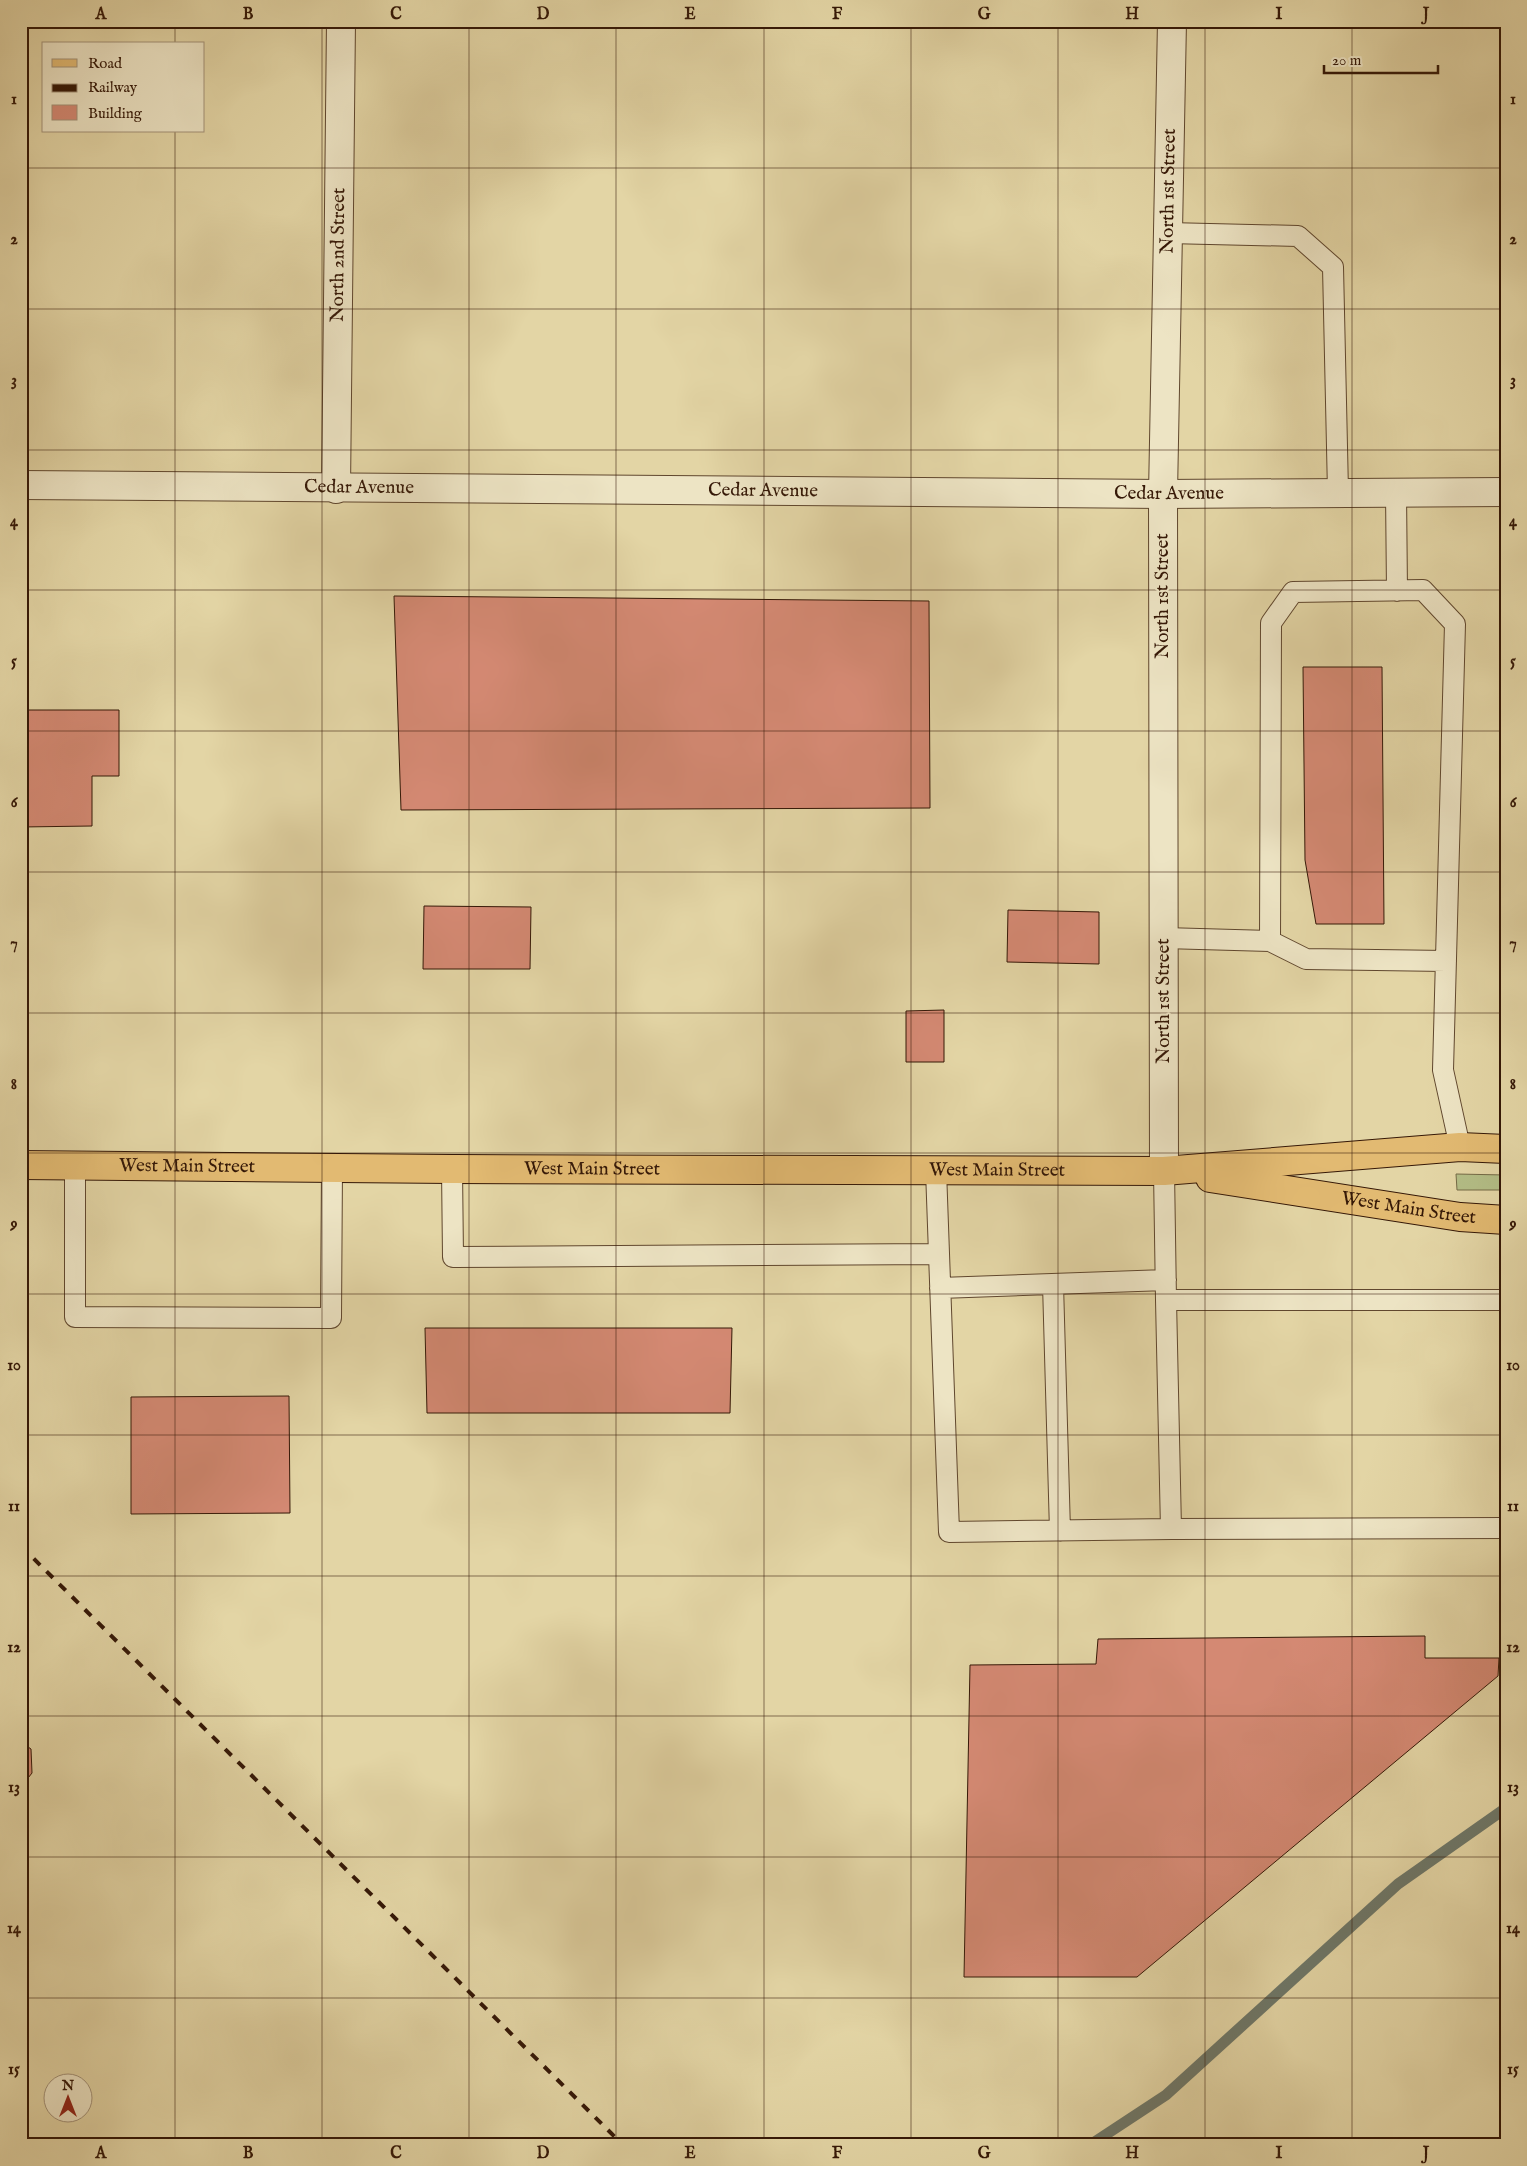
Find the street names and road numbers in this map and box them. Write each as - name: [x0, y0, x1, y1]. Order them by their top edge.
- street label: North 1st Street: [1156, 128, 1182, 254]
- street label: North 2nd Street: [326, 187, 351, 322]
- street label: Cedar Avenue: [304, 475, 414, 500]
- street label: Cedar Avenue: [708, 478, 818, 503]
- street label: Cedar Avenue: [1114, 482, 1224, 506]
- street label: North 1st Street: [1151, 533, 1175, 659]
- street label: North 1st Street: [1152, 938, 1176, 1064]
- street label: West Main Street: [119, 1154, 256, 1179]
- street label: West Main Street: [524, 1157, 660, 1182]
- street label: West Main Street: [929, 1158, 1065, 1183]
- street label: West Main Street: [1340, 1187, 1477, 1230]

